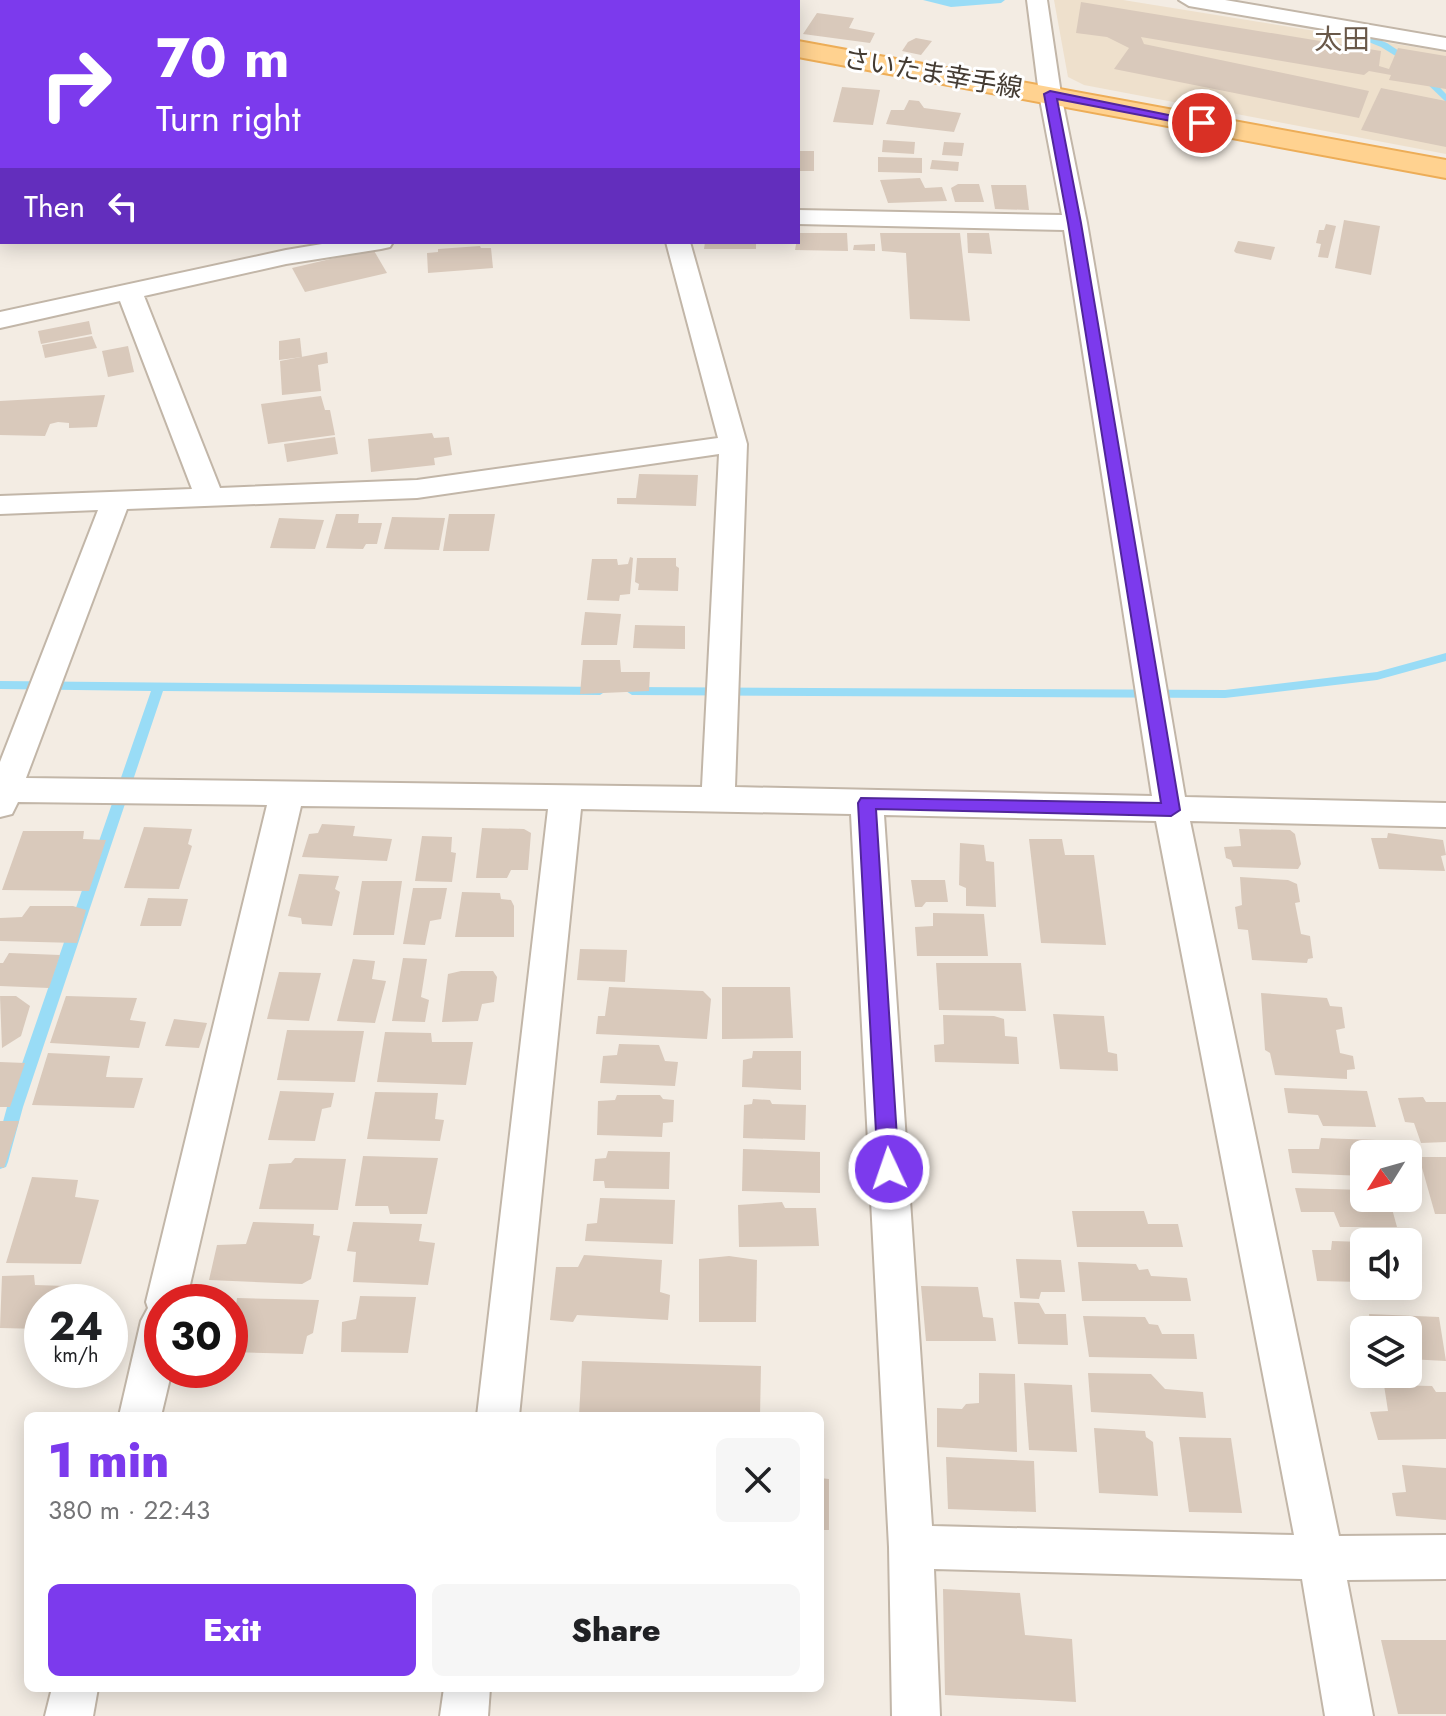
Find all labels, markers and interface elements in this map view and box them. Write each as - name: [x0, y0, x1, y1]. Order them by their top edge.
- text: 70 m: [156, 17, 290, 98]
- district label: 太田: [1314, 19, 1370, 60]
- icon: right: [24, 32, 128, 136]
- street label: さいたま幸手線: [840, 39, 1026, 107]
- pin: [1168, 89, 1236, 157]
- text: Turn right: [156, 92, 301, 144]
- icon: arrive: [1180, 101, 1224, 145]
- icon: left: [101, 184, 145, 228]
- text: Then: [24, 185, 85, 228]
- position arrow: [847, 1127, 931, 1211]
- north arrow: [1350, 1140, 1422, 1212]
- map controls: [1350, 1140, 1422, 1388]
- button: sound: [1350, 1228, 1422, 1300]
- speed limit sign: 30: [144, 1284, 248, 1388]
- text: 24: [49, 1297, 103, 1355]
- button: layers: [1350, 1316, 1422, 1388]
- text: km/h: [53, 1341, 99, 1370]
- text: 1 min: [48, 1426, 169, 1495]
- button: close: [716, 1438, 800, 1522]
- text: 380 m · 22:43: [48, 1491, 210, 1529]
- button: Exit: [48, 1584, 416, 1676]
- button: Share: [432, 1584, 800, 1676]

